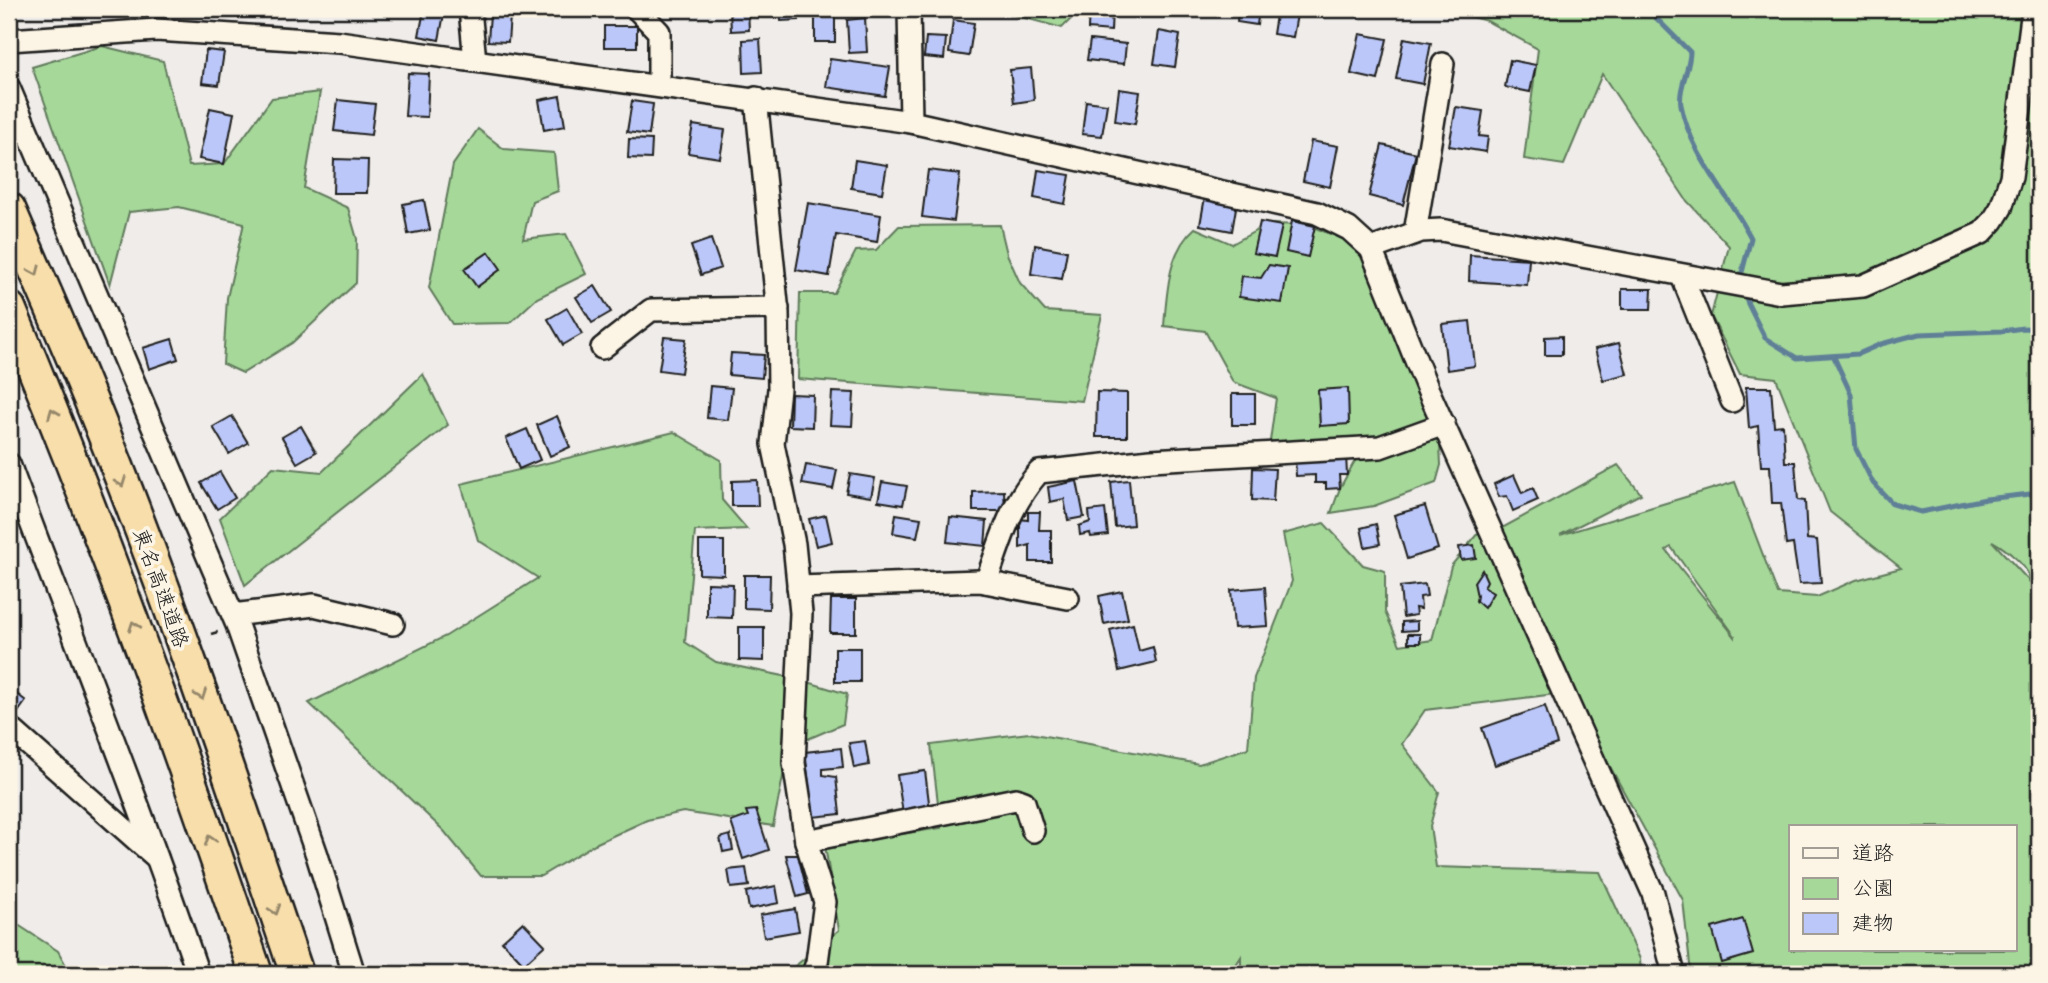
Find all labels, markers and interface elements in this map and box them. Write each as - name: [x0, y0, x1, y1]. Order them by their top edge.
- one-way arrow: [27, 265, 41, 277]
- one-way arrow: [47, 408, 61, 420]
- one-way arrow: [113, 475, 127, 487]
- street label: 東名高速道路: [128, 525, 194, 651]
- one-way arrow: [128, 620, 142, 632]
- one-way arrow: [193, 689, 207, 701]
- legend: [1789, 825, 2016, 951]
- one-way arrow: [204, 834, 218, 847]
- text: 道路: [1852, 841, 1894, 865]
- text: 公園: [1852, 876, 1894, 900]
- one-way arrow: [267, 904, 281, 916]
- text: 建物: [1852, 911, 1894, 935]

